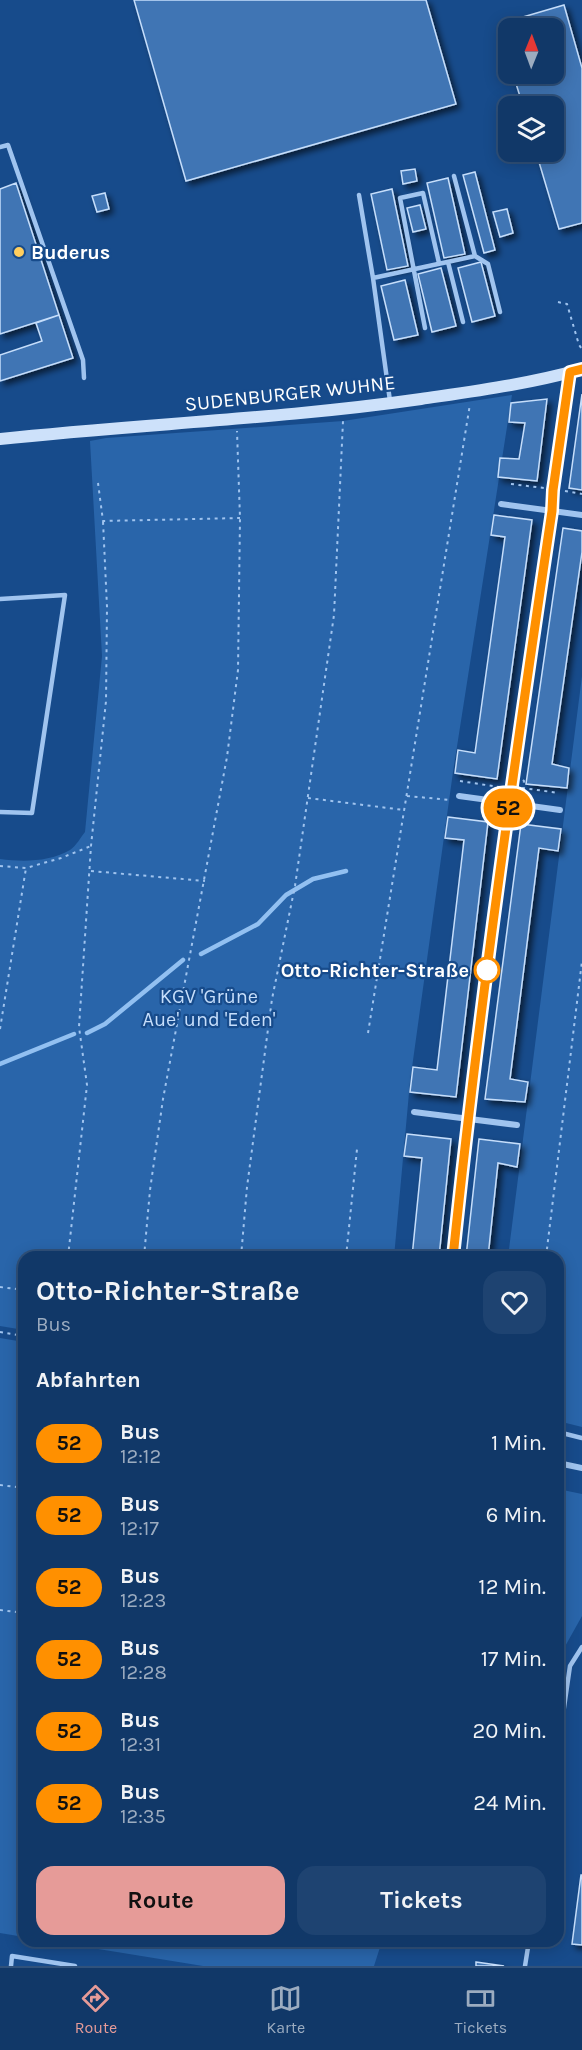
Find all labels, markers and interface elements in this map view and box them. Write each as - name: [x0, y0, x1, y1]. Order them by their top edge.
- north arrow: [498, 18, 564, 84]
- map controls: [498, 18, 564, 162]
- button: layers: [498, 96, 564, 162]
- place label: Buderus: [31, 241, 110, 264]
- marker: Buderus: [12, 245, 26, 259]
- street label: SUDENBURGER WUHNE: [184, 371, 396, 416]
- line badge: 52: [481, 788, 535, 828]
- text: 52: [496, 796, 520, 820]
- marker: Otto-Richter-Straße: [474, 957, 500, 983]
- place label: Otto-Richter-Straße: [281, 959, 469, 982]
- park label: KGV 'Grüne Aue' und 'Eden': [143, 985, 276, 1031]
- button: heart: [483, 1271, 546, 1334]
- text: Otto-Richter-Straße: [36, 1274, 300, 1307]
- text: Bus: [36, 1313, 71, 1336]
- text: Abfahrten: [36, 1367, 141, 1393]
- text: Bus: [120, 1419, 160, 1445]
- text: 1 Min.: [491, 1430, 546, 1456]
- text: 52: [57, 1431, 81, 1455]
- text: 12:12: [120, 1445, 161, 1468]
- text: Bus: [120, 1491, 160, 1517]
- text: 6 Min.: [486, 1502, 546, 1528]
- text: 52: [57, 1503, 81, 1527]
- text: 12:17: [120, 1517, 159, 1540]
- text: Bus: [120, 1563, 160, 1589]
- text: 12 Min.: [478, 1574, 546, 1600]
- text: 52: [57, 1575, 81, 1599]
- text: 12:23: [120, 1589, 166, 1612]
- text: Bus: [120, 1635, 160, 1661]
- text: 17 Min.: [481, 1646, 546, 1672]
- text: 52: [57, 1647, 81, 1671]
- text: 12:28: [120, 1661, 167, 1684]
- text: Bus: [120, 1707, 160, 1733]
- text: 20 Min.: [473, 1718, 546, 1744]
- text: 52: [57, 1719, 81, 1743]
- text: 12:31: [120, 1733, 161, 1756]
- text: Bus: [120, 1779, 160, 1805]
- text: 24 Min.: [473, 1790, 546, 1816]
- text: 52: [57, 1791, 81, 1815]
- text: 12:35: [120, 1805, 166, 1828]
- button: Route: [36, 1866, 285, 1935]
- button: Tickets: [297, 1866, 546, 1935]
- tab: Route: [75, 1982, 117, 2037]
- tab: Karte: [267, 1982, 305, 2037]
- tab: Tickets: [455, 1982, 507, 2037]

